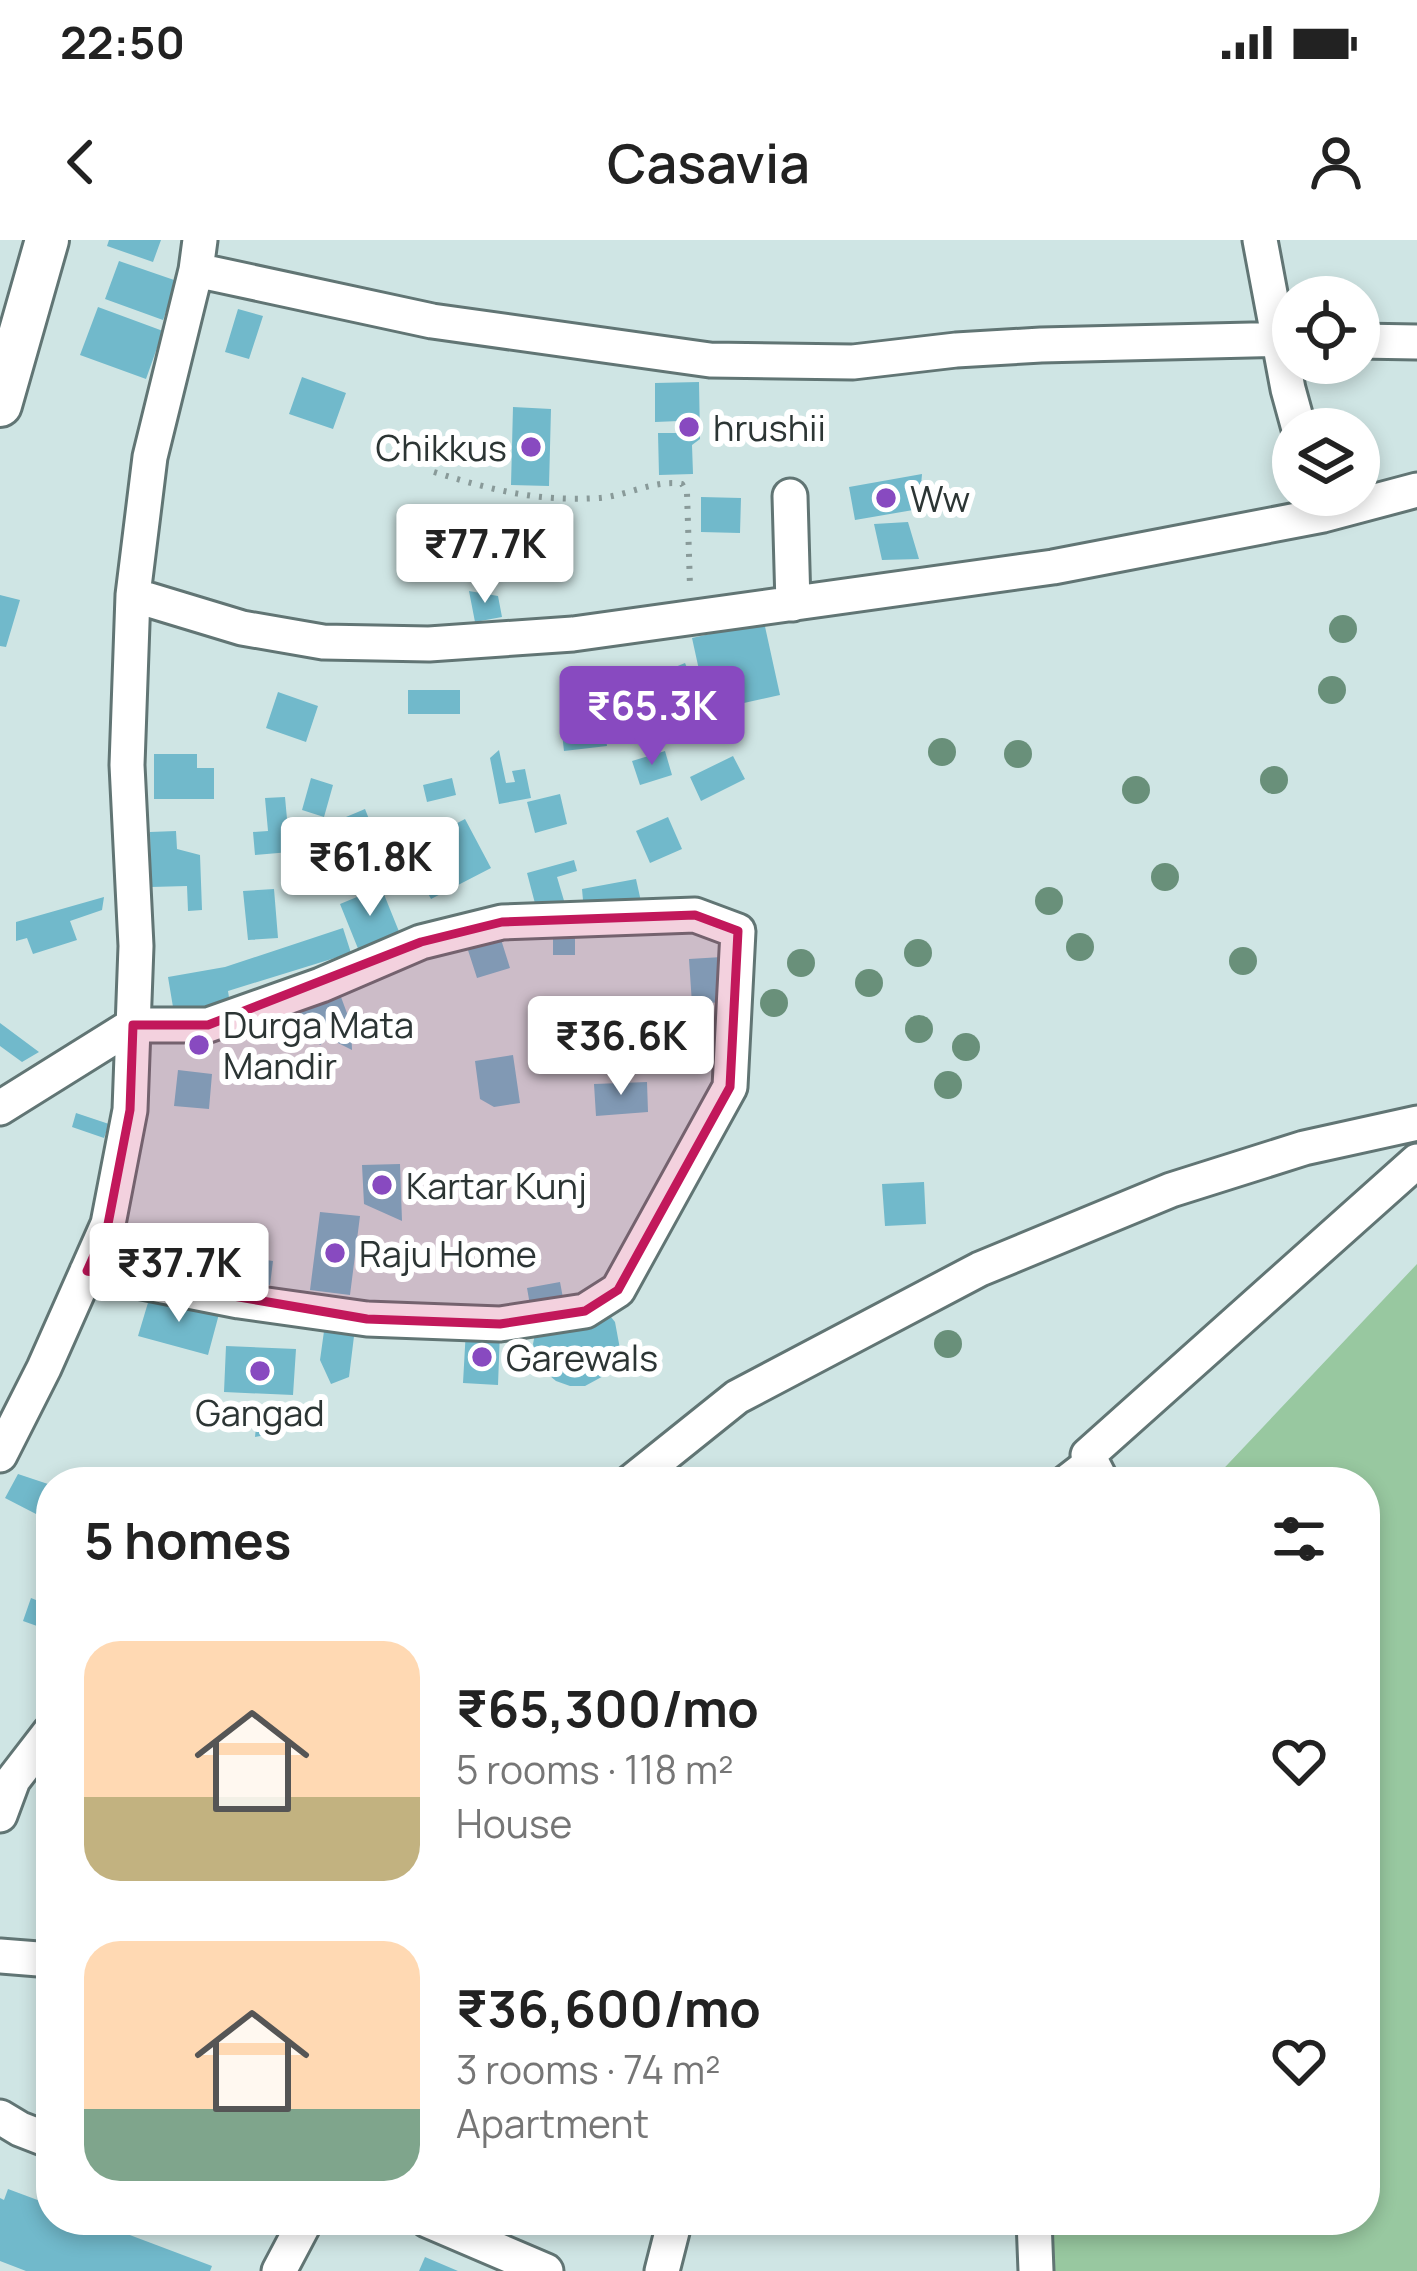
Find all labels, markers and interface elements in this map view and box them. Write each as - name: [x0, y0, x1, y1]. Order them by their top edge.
- text: 22:50: [60, 11, 185, 73]
- text: Casavia: [607, 125, 810, 199]
- icon: back: [48, 129, 114, 195]
- icon: person: [1303, 129, 1369, 195]
- map controls: [1272, 276, 1380, 516]
- button: locate: [1272, 276, 1380, 384]
- place label: hrushii: [713, 403, 826, 452]
- button: layers: [1272, 408, 1380, 516]
- marker: hrushii: [676, 414, 702, 440]
- place label: Chikkus: [375, 423, 507, 472]
- marker: Chikkus: [518, 434, 544, 460]
- place label: Ww: [910, 474, 970, 523]
- marker: Ww: [873, 485, 899, 511]
- pin: ₹77.7K: [387, 504, 583, 606]
- text: ₹77.7K: [423, 516, 547, 570]
- pin: ₹65.3K: [554, 666, 750, 768]
- text: ₹65.3K: [587, 678, 717, 732]
- pin: ₹61.8K: [272, 817, 468, 919]
- text: ₹61.8K: [308, 829, 432, 883]
- pin: ₹36.6K: [523, 996, 719, 1098]
- place label: Durga Mata Mandir: [223, 1000, 414, 1090]
- text: ₹36.6K: [555, 1008, 687, 1062]
- marker: Durga Mata Mandir: [186, 1032, 212, 1058]
- place label: Kartar Kunj: [406, 1161, 587, 1210]
- marker: Kartar Kunj: [369, 1172, 395, 1198]
- pin: ₹37.7K: [81, 1223, 277, 1325]
- place label: Raju Home: [359, 1229, 537, 1278]
- text: ₹37.7K: [117, 1235, 241, 1289]
- marker: Raju Home: [322, 1240, 348, 1266]
- place label: Garewals: [506, 1333, 658, 1382]
- marker: Garewals: [469, 1344, 495, 1370]
- marker: Gangad: [247, 1358, 273, 1384]
- place label: Gangad: [195, 1388, 325, 1437]
- text: 5 homes: [84, 1505, 291, 1574]
- icon: filters: [1266, 1506, 1332, 1572]
- text: ₹65,300/mo: [456, 1673, 759, 1742]
- icon: home: [180, 1689, 324, 1833]
- icon: heart: [1266, 1728, 1332, 1794]
- text: 5 rooms · 118 m²: [456, 1742, 734, 1796]
- text: House: [456, 1796, 572, 1850]
- text: ₹36,600/mo: [456, 1973, 761, 2042]
- icon: home: [180, 1989, 324, 2133]
- icon: heart: [1266, 2028, 1332, 2094]
- text: 3 rooms · 74 m²: [456, 2042, 721, 2096]
- text: Apartment: [456, 2096, 649, 2150]

